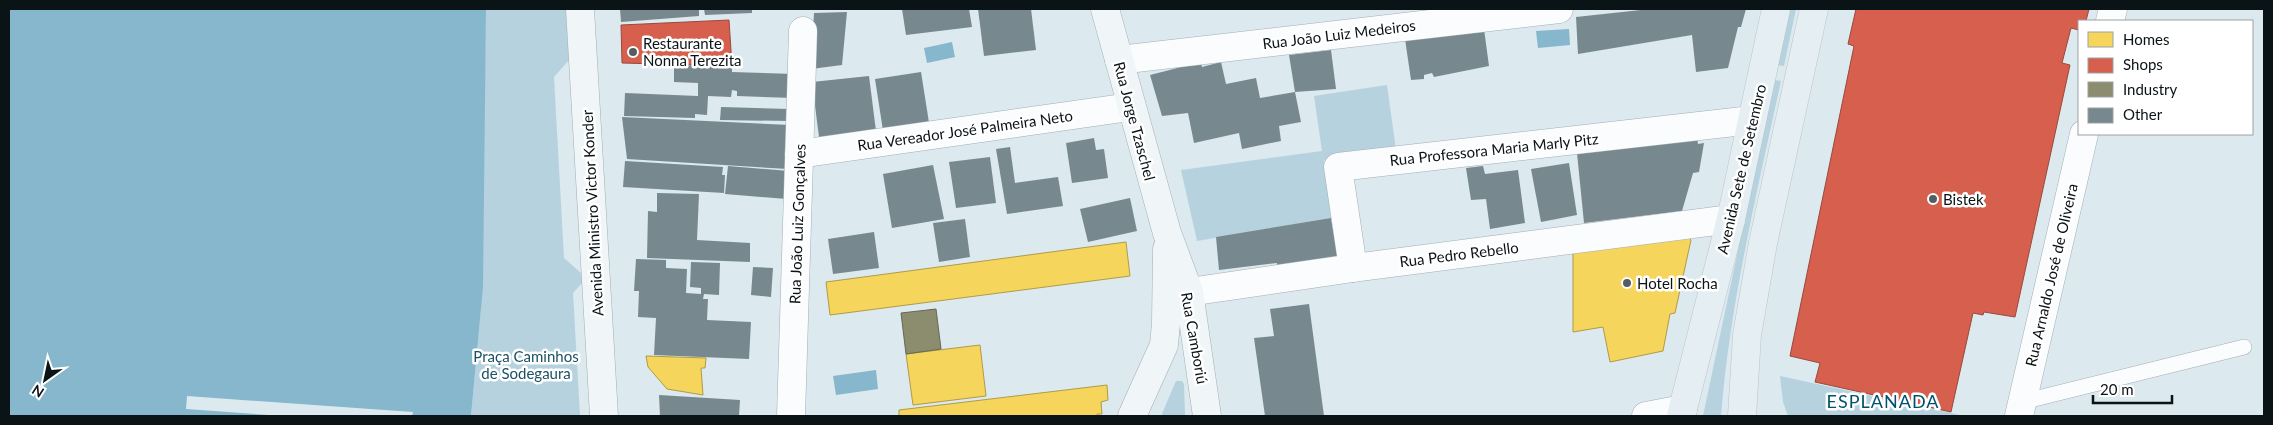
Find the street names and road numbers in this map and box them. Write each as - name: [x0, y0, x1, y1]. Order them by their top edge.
- street label: Rua João Luiz Medeiros: [1261, 16, 1417, 52]
- street label: Rua Jorge Tzaschel: [1110, 60, 1160, 182]
- street label: Avenida Sete de Setembro: [1713, 82, 1769, 256]
- street label: Rua Vereador José Palmeira Neto: [856, 106, 1074, 154]
- street label: Avenida Ministro Victor Konder: [578, 109, 606, 317]
- street label: Rua Professora Maria Marly Pitz: [1389, 129, 1599, 169]
- street label: Rua João Luiz Gonçalves: [785, 144, 809, 304]
- street label: Rua Arnaldo José de Oliveira: [2021, 182, 2081, 368]
- street label: Rua Pedro Rebello: [1398, 238, 1520, 270]
- street label: Rua Camboriú: [1178, 291, 1212, 385]

